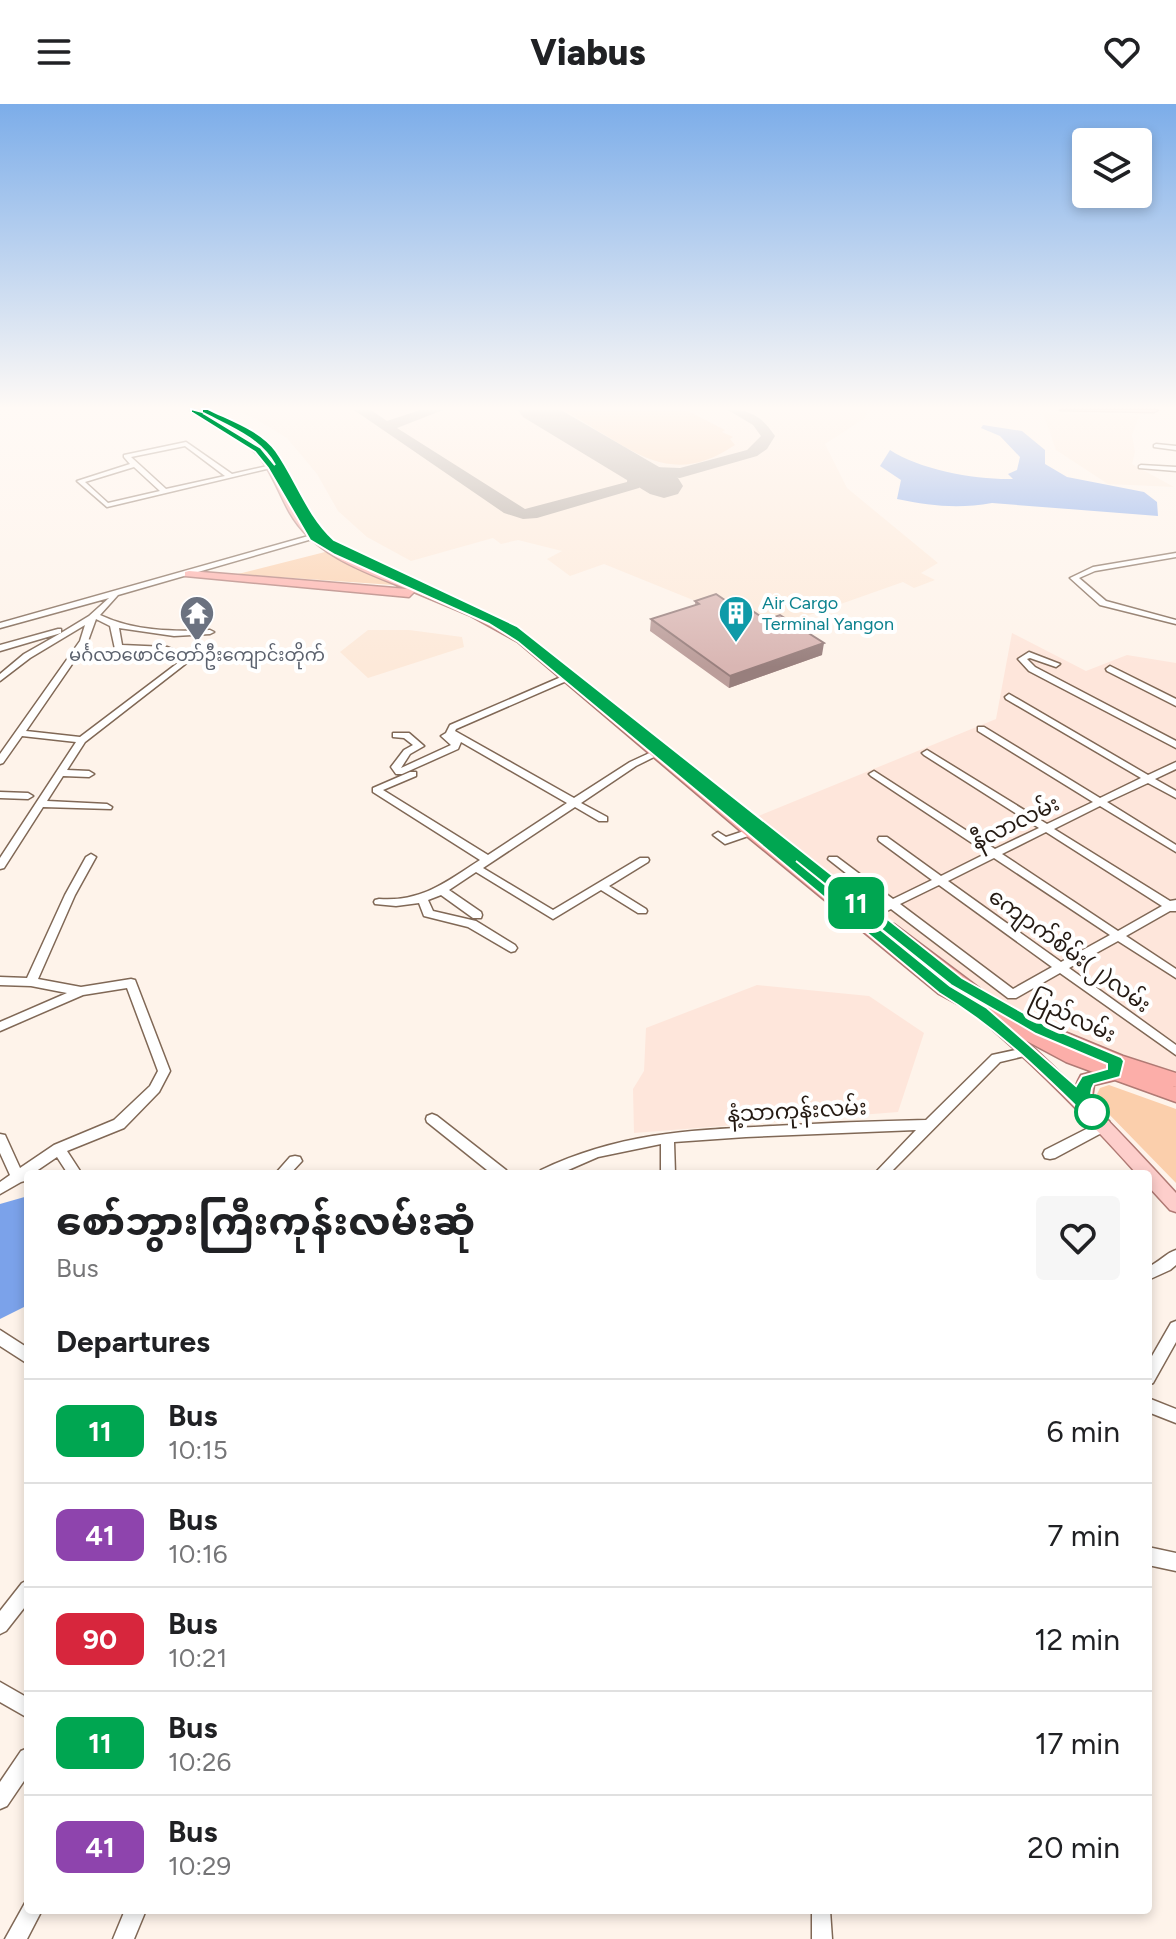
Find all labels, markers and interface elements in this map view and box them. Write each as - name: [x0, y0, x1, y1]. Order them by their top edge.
- icon: menu: [32, 30, 76, 74]
- icon: heart: [1100, 30, 1144, 74]
- text: Viabus: [530, 31, 646, 74]
- map controls: [1072, 128, 1152, 208]
- button: layers: [1072, 128, 1152, 208]
- place label: Air Cargo Terminal Yangon: [762, 592, 894, 635]
- temple icon: မင်္ဂလာဖောင်တော်ဦးကျောင်းတိုက်: [178, 594, 216, 644]
- building icon: Air Cargo Terminal Yangon: [717, 594, 755, 644]
- place label: မင်္ဂလာဖောင်တော်ဦးကျောင်းတိုက်: [69, 641, 325, 670]
- street label: နီလာလမ်း: [966, 788, 1065, 859]
- line badge: 11: [820, 877, 892, 929]
- street label: ကျောက်စိမ်း(၂)လမ်း: [981, 881, 1157, 1022]
- text: 11: [844, 886, 868, 920]
- street label: ပြည်လမ်း: [1024, 983, 1121, 1052]
- street label: နံ့သာကုန်းလမ်း: [727, 1091, 868, 1132]
- unlabelled marker: [1075, 1095, 1109, 1129]
- button: heart: [1036, 1196, 1120, 1280]
- text: စော်ဘွားကြီးကုန်းလမ်းဆုံ: [56, 1199, 475, 1245]
- text: Bus: [56, 1252, 99, 1284]
- text: Departures: [56, 1323, 210, 1360]
- text: Bus: [168, 1397, 217, 1434]
- text: 6 min: [1046, 1413, 1120, 1450]
- text: 11: [88, 1414, 112, 1448]
- text: 10:15: [168, 1434, 228, 1466]
- text: Bus: [168, 1501, 217, 1538]
- text: 7 min: [1047, 1517, 1120, 1554]
- text: 41: [85, 1518, 115, 1552]
- text: 10:16: [168, 1538, 227, 1570]
- text: Bus: [168, 1605, 217, 1642]
- text: 12 min: [1034, 1621, 1120, 1658]
- text: 90: [83, 1622, 117, 1656]
- text: 10:21: [168, 1642, 227, 1674]
- text: Bus: [168, 1709, 217, 1746]
- text: 17 min: [1035, 1725, 1120, 1762]
- text: 11: [88, 1726, 112, 1760]
- text: 10:26: [168, 1746, 231, 1778]
- text: Bus: [168, 1813, 217, 1850]
- text: 20 min: [1027, 1829, 1120, 1866]
- text: 41: [85, 1830, 115, 1864]
- text: 10:29: [168, 1850, 231, 1882]

